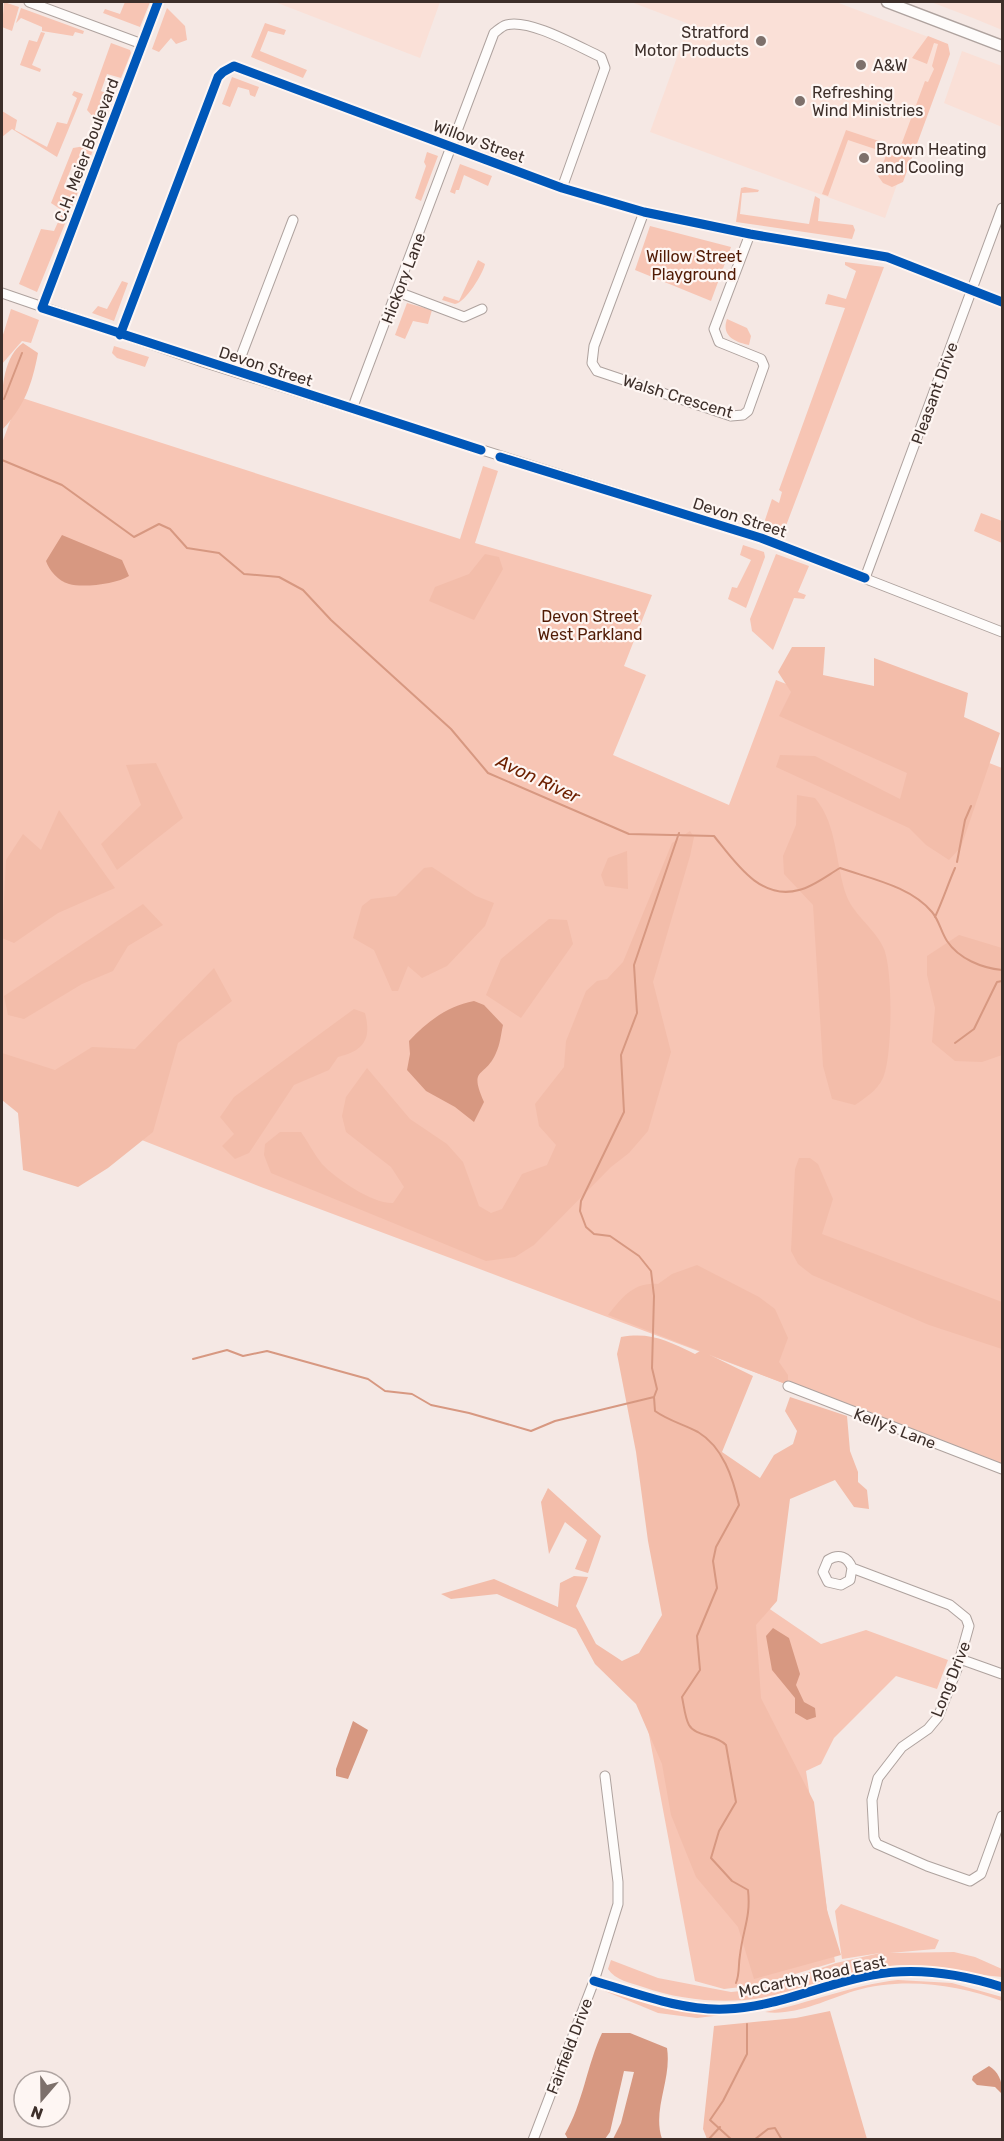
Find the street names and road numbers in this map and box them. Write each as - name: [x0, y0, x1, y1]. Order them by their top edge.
- street label: C.H. Meier Boulevard: [50, 76, 123, 225]
- street label: Willow Street: [430, 116, 527, 167]
- street label: Hickory Lane: [377, 230, 430, 326]
- street label: Pleasant Drive: [907, 340, 962, 447]
- street label: Devon Street: [217, 342, 315, 391]
- street label: Walsh Crescent: [620, 371, 735, 422]
- street label: Devon Street: [691, 493, 789, 542]
- street label: Kelly's Lane: [851, 1404, 939, 1453]
- street label: Long Drive: [927, 1639, 974, 1720]
- street label: McCarthy Road East: [737, 1952, 887, 2001]
- street label: Fairfield Drive: [542, 1995, 596, 2097]

